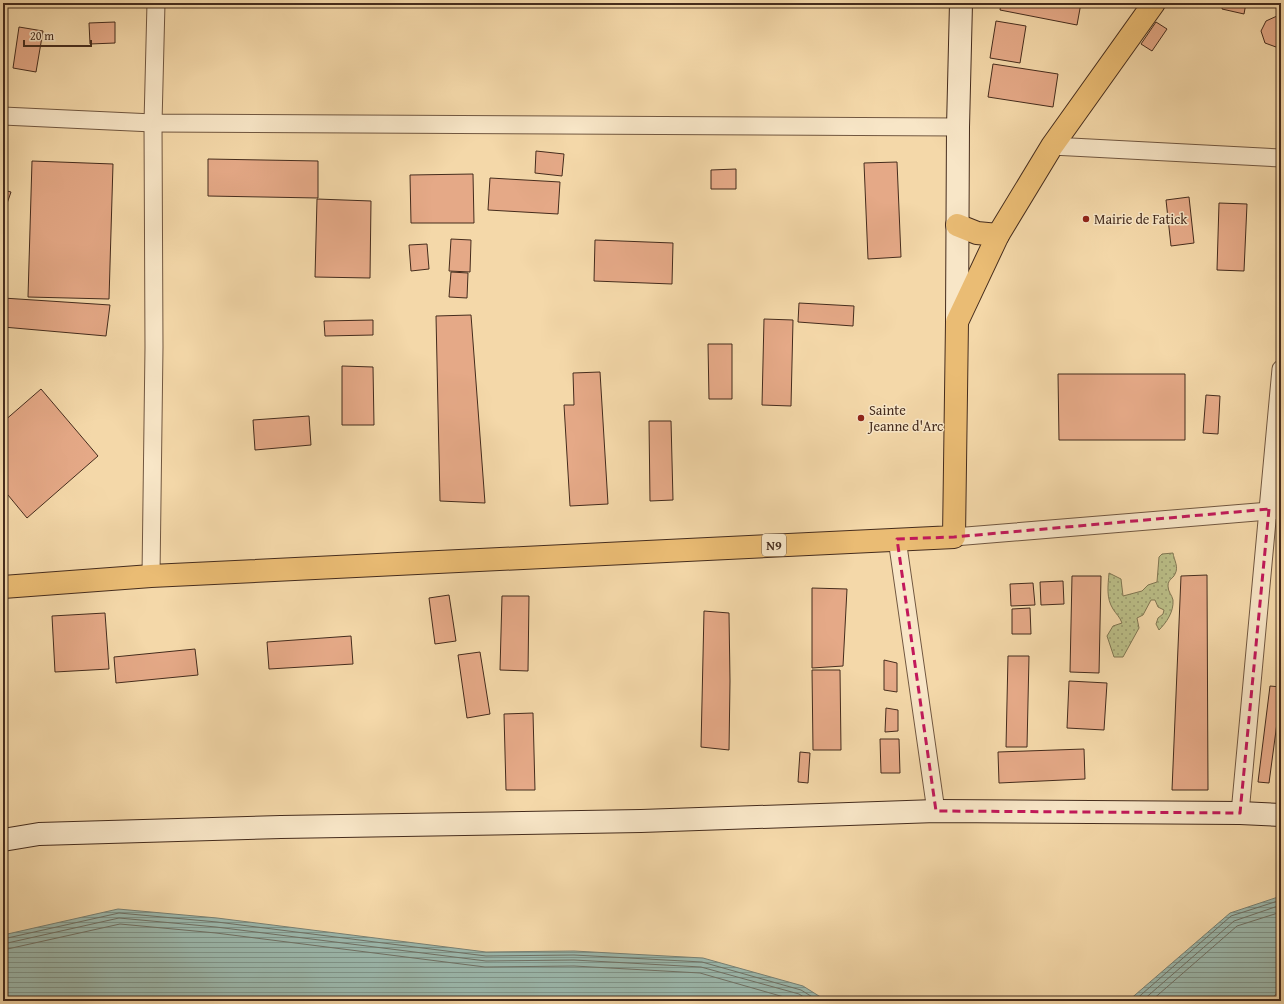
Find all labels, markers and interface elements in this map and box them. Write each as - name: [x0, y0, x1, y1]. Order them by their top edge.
- scale bar: [24, 22, 91, 48]
- text: 20 m: [30, 27, 54, 44]
- place label: Mairie de Fatick: [1094, 209, 1188, 229]
- marker: Mairie de Fatick: [1081, 214, 1091, 224]
- place label: Sainte Jeanne d'Arc: [867, 400, 943, 436]
- marker: Sainte Jeanne d'Arc: [856, 413, 866, 423]
- road number: N9: [762, 534, 786, 556]

